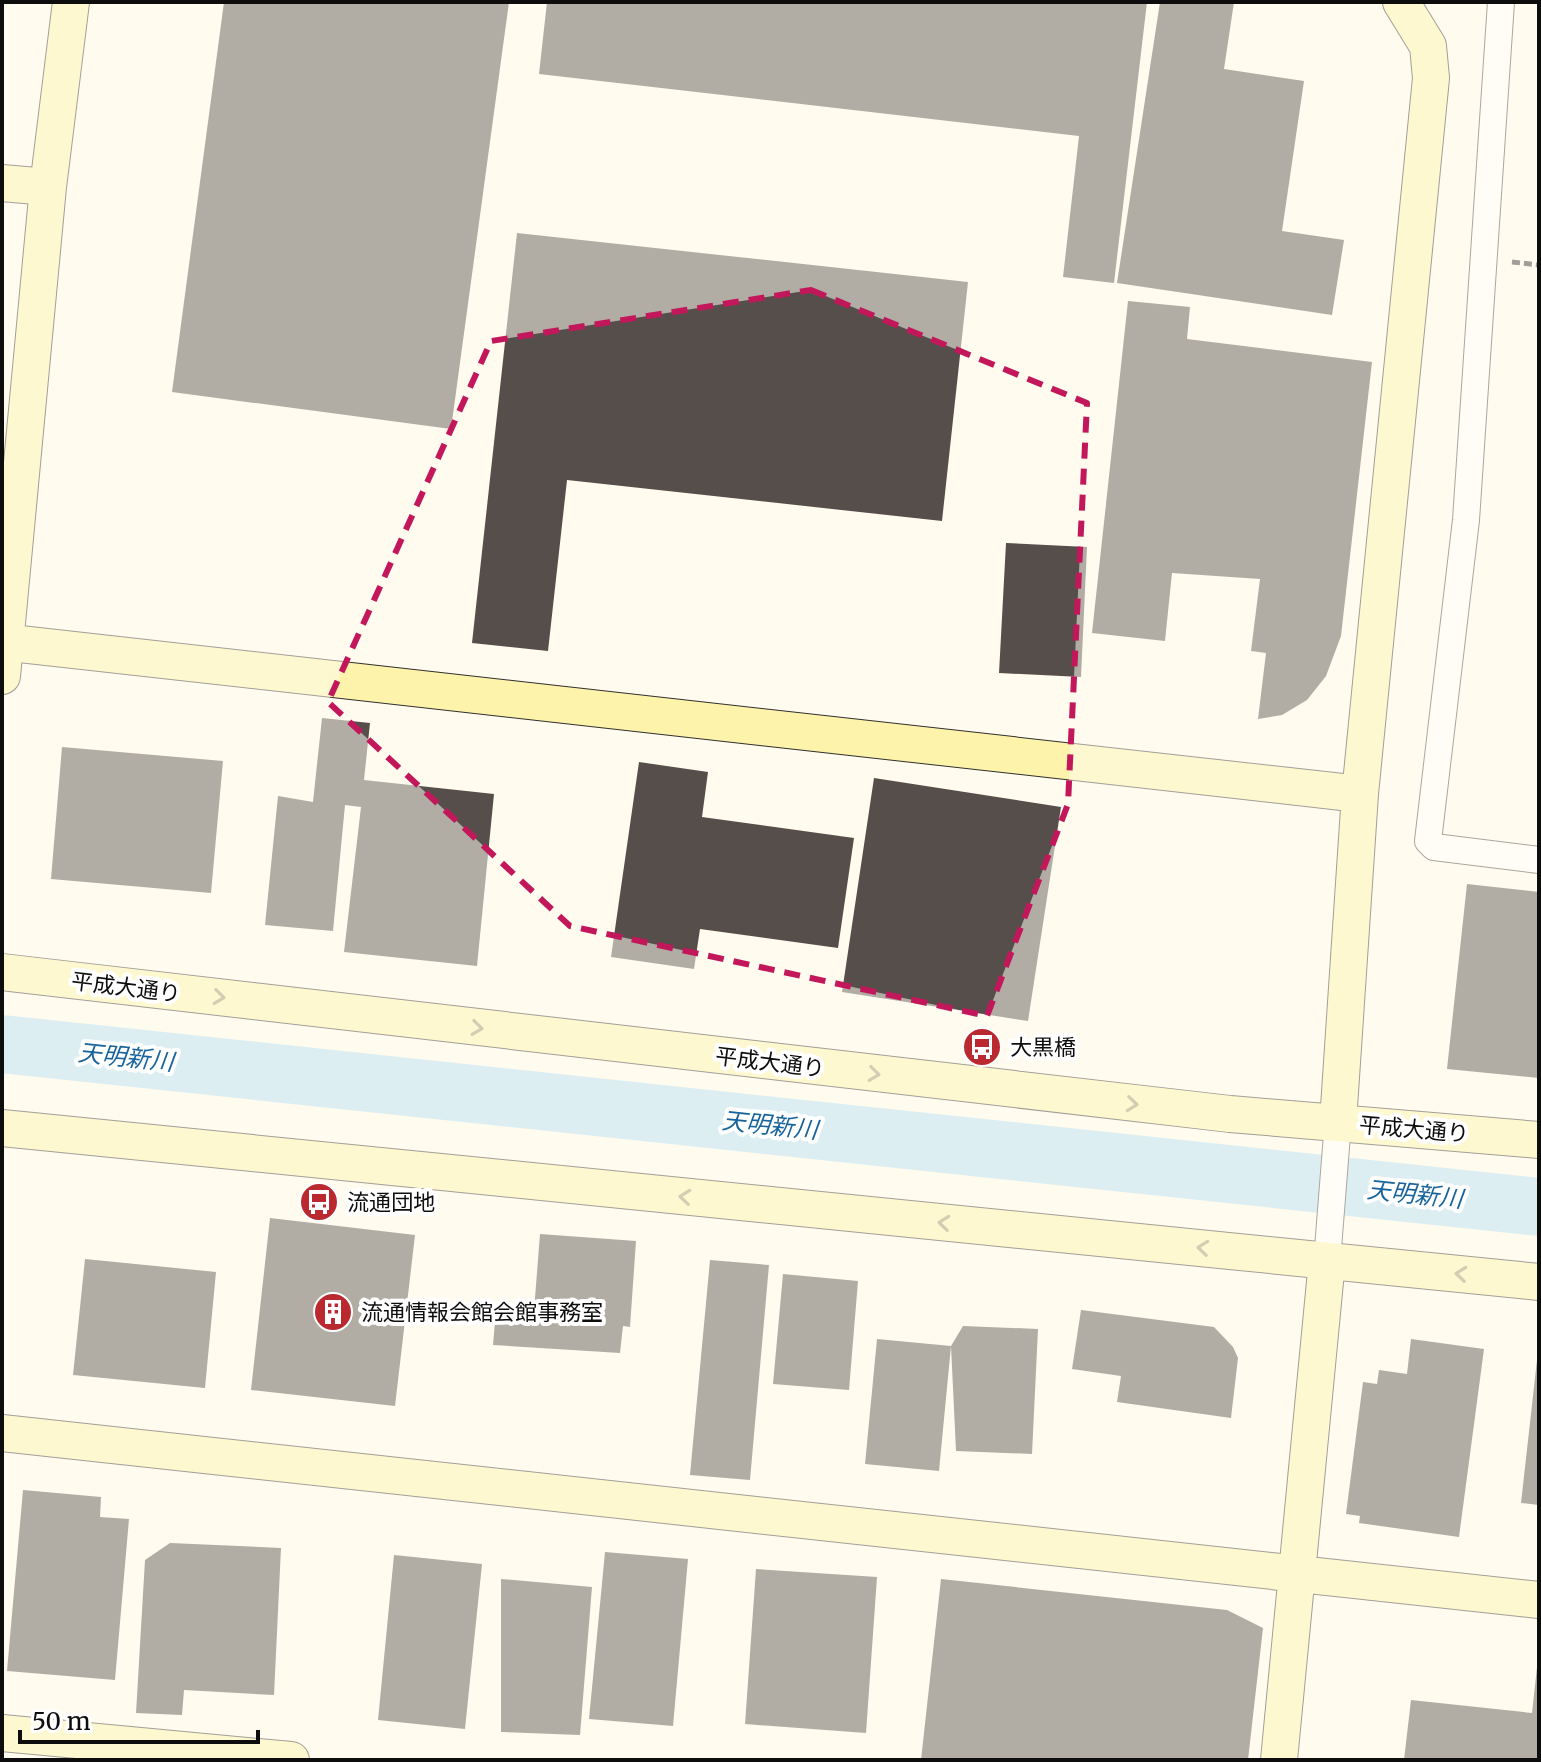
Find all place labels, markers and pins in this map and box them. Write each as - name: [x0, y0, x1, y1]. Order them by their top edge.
- bus stop icon: 大黒橋: [961, 1026, 1003, 1068]
- place label: 大黒橋: [1010, 1033, 1076, 1061]
- bus stop icon: 流通団地: [298, 1181, 340, 1223]
- place label: 流通団地: [347, 1188, 435, 1216]
- building icon: 流通情報会館会館事務室: [312, 1291, 354, 1333]
- place label: 流通情報会館会館事務室: [361, 1298, 603, 1326]

